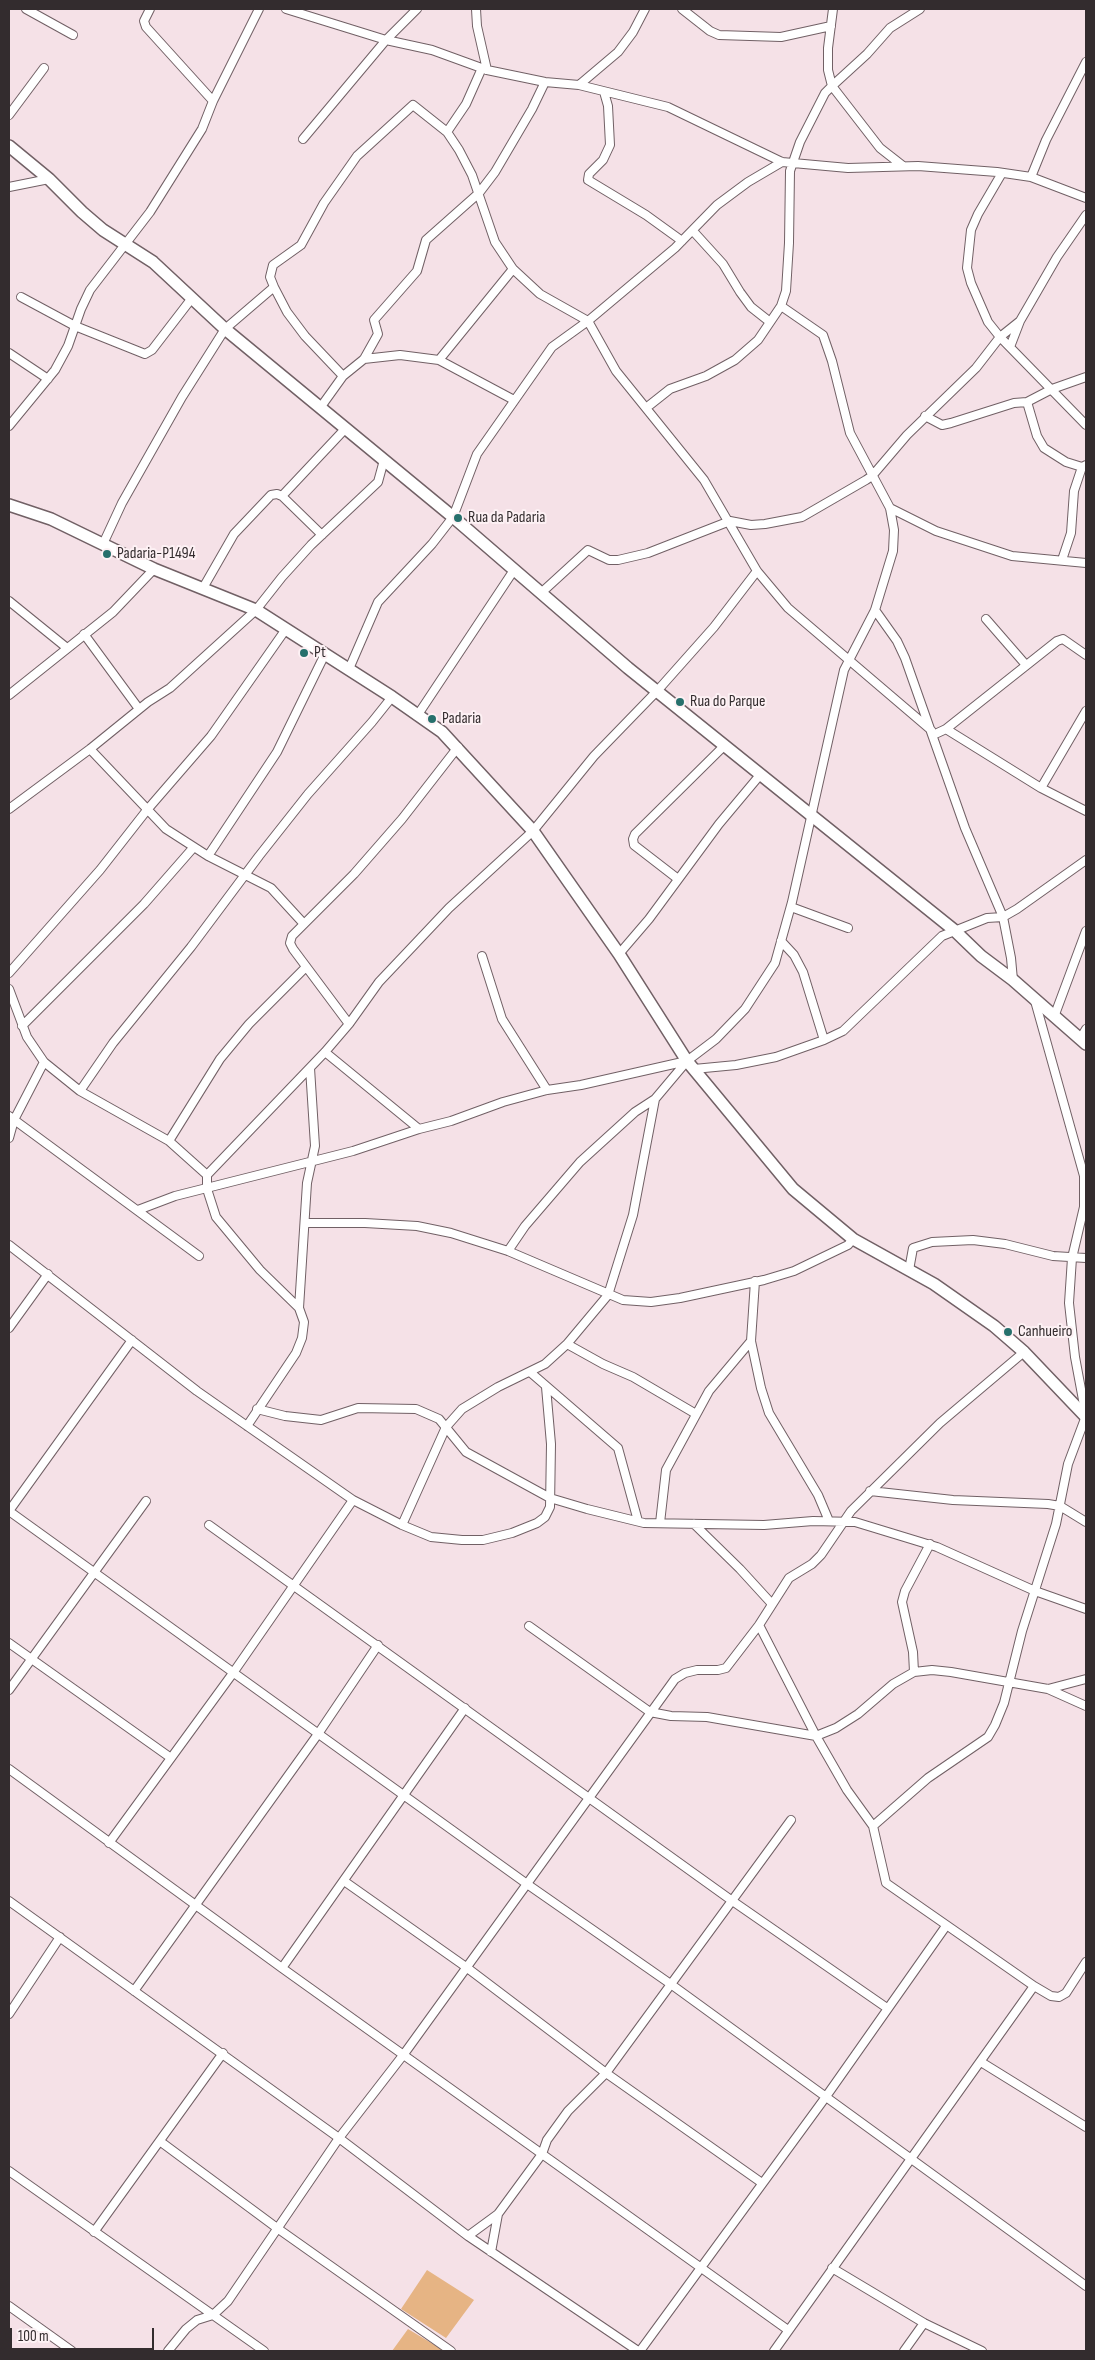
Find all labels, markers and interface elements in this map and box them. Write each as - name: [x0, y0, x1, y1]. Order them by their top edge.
- place label: Rua da Padaria: [468, 508, 545, 528]
- marker: Rua da Padaria: [452, 512, 464, 524]
- place label: Padaria-P1494: [117, 544, 195, 564]
- marker: Padaria-P1494: [101, 548, 113, 560]
- place label: Pt: [314, 643, 326, 663]
- marker: Pt: [298, 647, 310, 659]
- place label: Rua do Parque: [690, 692, 765, 712]
- marker: Rua do Parque: [674, 696, 686, 708]
- place label: Padaria: [442, 709, 481, 729]
- marker: Padaria: [426, 713, 438, 725]
- place label: Canhueiro: [1018, 1322, 1072, 1342]
- marker: Canhueiro: [1002, 1326, 1014, 1338]
- scale bar: [12, 2318, 156, 2350]
- text: 100 m: [18, 2327, 49, 2346]

